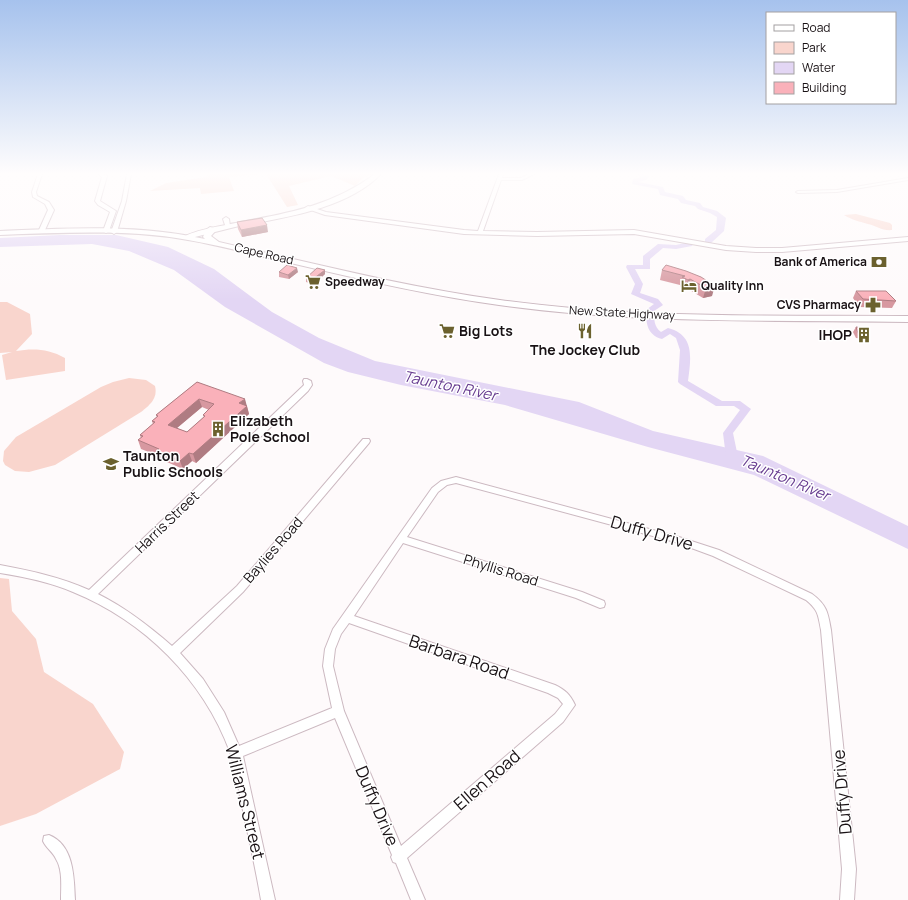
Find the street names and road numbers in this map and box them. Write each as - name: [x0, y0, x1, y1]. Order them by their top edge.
- street label: Cape Road: [233, 238, 295, 269]
- street label: New State Highway: [569, 301, 676, 324]
- street label: Harris Street: [131, 486, 203, 557]
- street label: Duffy Drive: [608, 510, 696, 555]
- street label: Baylies Road: [239, 513, 306, 587]
- street label: Phyllis Road: [461, 549, 541, 590]
- street label: Barbara Road: [406, 629, 512, 684]
- street label: Williams Street: [220, 742, 271, 862]
- street label: Ellen Road: [449, 744, 525, 815]
- street label: Duffy Drive: [826, 749, 857, 835]
- street label: Duffy Drive: [350, 762, 405, 849]

